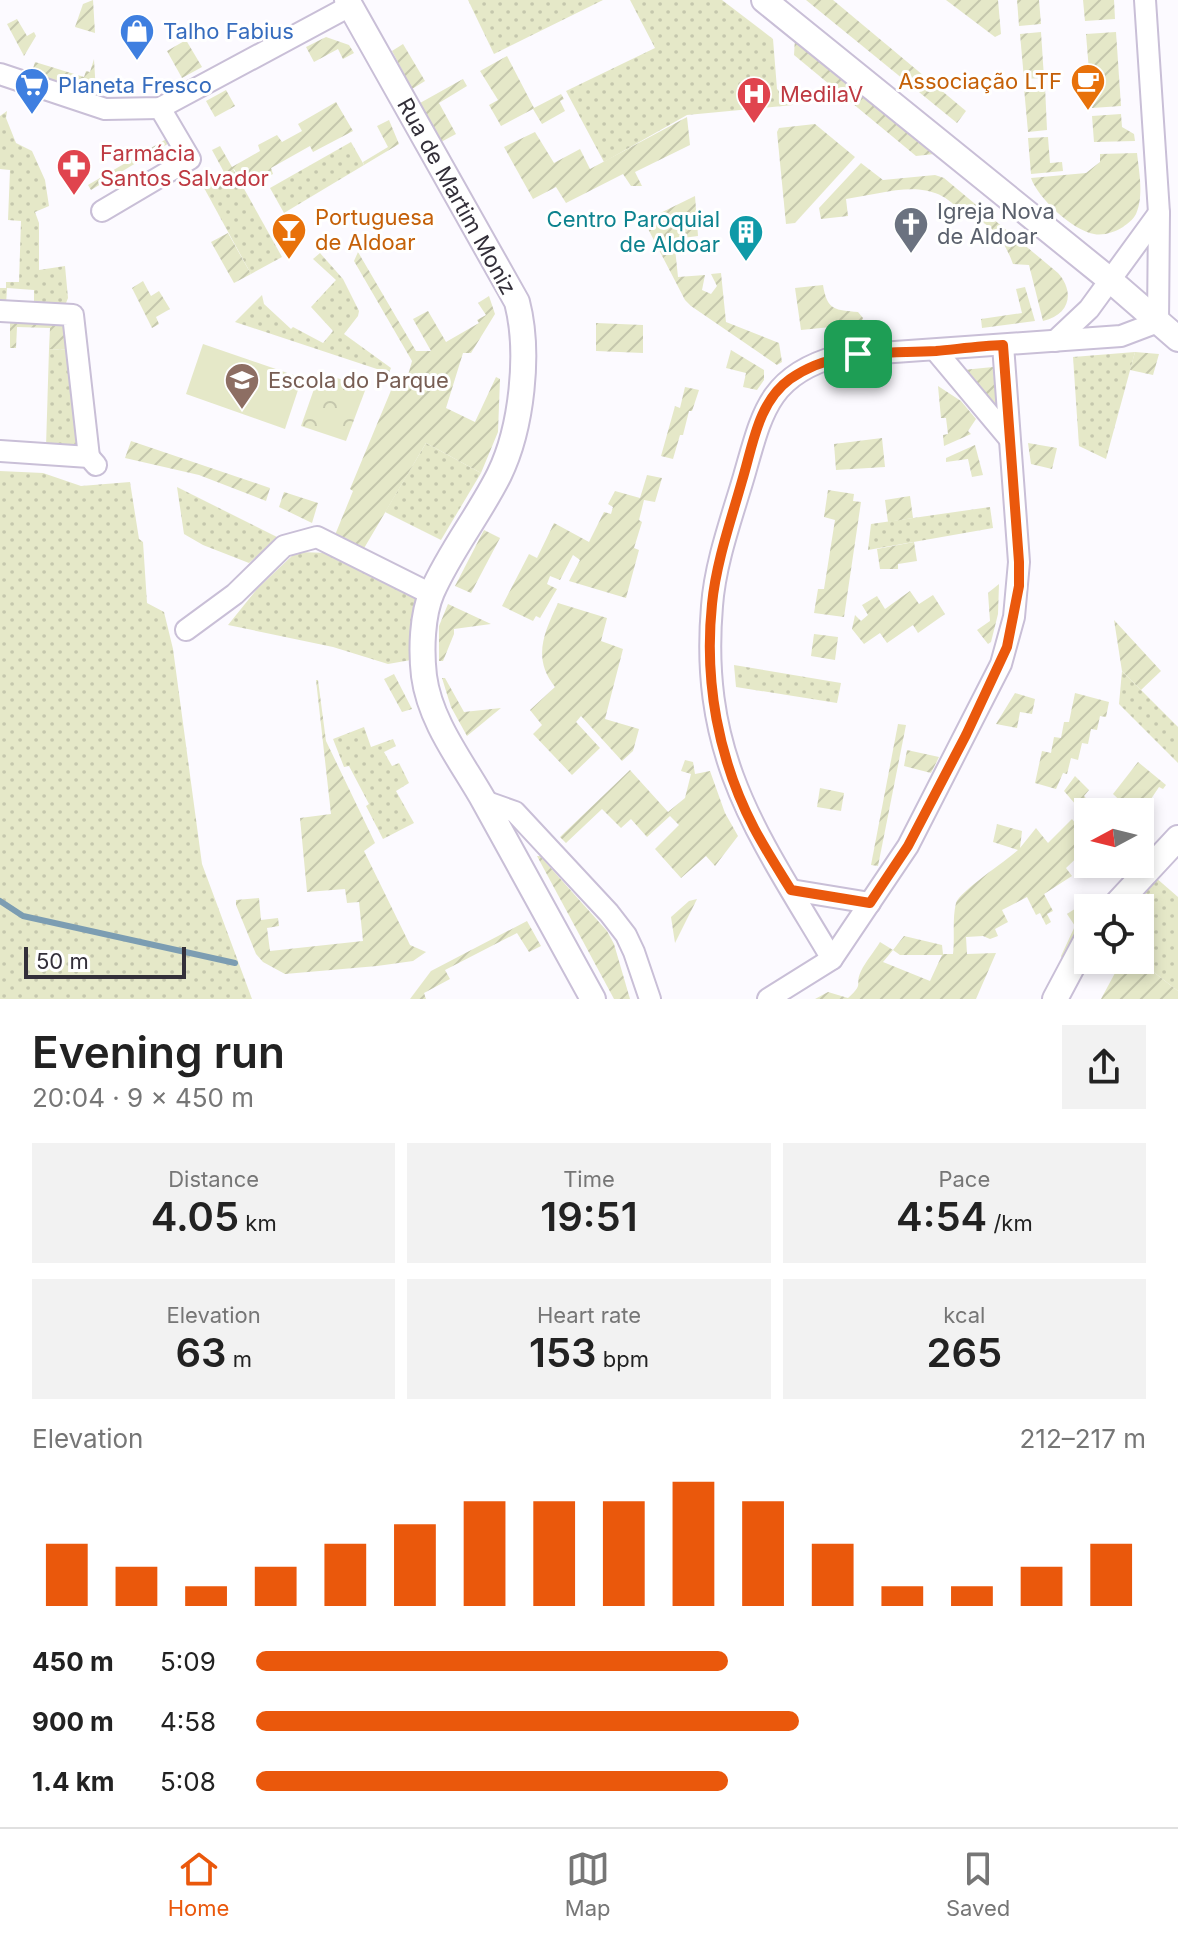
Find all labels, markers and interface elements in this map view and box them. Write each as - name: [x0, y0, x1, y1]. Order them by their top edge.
- shop icon: Talho Fabius: [118, 12, 156, 62]
- place label: Talho Fabius: [163, 18, 294, 44]
- cafe icon: Associação LTF: [1069, 62, 1107, 112]
- supermarket icon: Planeta Fresco: [13, 66, 51, 116]
- place label: Associação LTF: [898, 68, 1062, 94]
- place label: Planeta Fresco: [58, 72, 212, 98]
- hospital icon: MedilaV: [735, 75, 773, 125]
- place label: MedilaV: [780, 81, 863, 107]
- street label: Rua de Martim Moniz: [392, 93, 522, 299]
- place label: Farmácia Santos Salvador: [100, 140, 269, 191]
- pharmacy icon: Farmácia Santos Salvador: [55, 147, 93, 197]
- place label: Igreja Nova de Aldoar: [937, 198, 1055, 249]
- place label: Portuguesa de Aldoar: [315, 204, 434, 255]
- church icon: Igreja Nova de Aldoar: [892, 205, 930, 255]
- place label: Centro Paroquial de Aldoar: [547, 206, 720, 257]
- bar icon: Portuguesa de Aldoar: [270, 211, 308, 261]
- building icon: Centro Paroquial de Aldoar: [727, 213, 765, 263]
- pin: [824, 320, 892, 388]
- icon: arrive: [836, 332, 880, 376]
- school or university icon: Escola do Parque: [223, 361, 261, 411]
- place label: Escola do Parque: [268, 367, 449, 393]
- north arrow: [1074, 798, 1154, 878]
- map controls: [1074, 798, 1154, 974]
- button: locate: [1074, 894, 1154, 974]
- scale bar: [24, 943, 186, 979]
- text: 50 m: [36, 948, 89, 974]
- text: Evening run: [32, 1025, 285, 1079]
- button: share: [1062, 1025, 1146, 1109]
- text: 20:04 · 9 × 450 m: [32, 1082, 254, 1113]
- text: Distance: [168, 1166, 259, 1192]
- text: Time: [563, 1166, 615, 1192]
- text: Pace: [938, 1166, 990, 1192]
- text: 4.05: [151, 1192, 239, 1241]
- text: 19:51: [540, 1192, 638, 1241]
- text: 4:54: [896, 1192, 987, 1241]
- text: km: [239, 1210, 277, 1236]
- text: /km: [987, 1210, 1033, 1236]
- text: Elevation: [167, 1302, 261, 1328]
- text: Heart rate: [537, 1302, 641, 1328]
- text: kcal: [943, 1302, 985, 1328]
- text: 63: [175, 1328, 226, 1377]
- text: 153: [529, 1328, 597, 1377]
- text: 265: [926, 1328, 1002, 1377]
- text: m: [226, 1346, 252, 1372]
- text: bpm: [597, 1346, 649, 1372]
- text: Elevation: [32, 1423, 143, 1454]
- text: 212–217 m: [1019, 1423, 1146, 1454]
- text: 450 m: [32, 1646, 114, 1677]
- text: 5:09: [160, 1646, 216, 1677]
- text: 900 m: [32, 1706, 114, 1737]
- text: 4:58: [160, 1706, 216, 1737]
- text: 1.4 km: [32, 1766, 114, 1797]
- text: 5:08: [160, 1766, 216, 1797]
- tab: Home: [168, 1847, 229, 1921]
- tab: Map: [565, 1847, 610, 1921]
- tab: Saved: [946, 1847, 1010, 1921]

